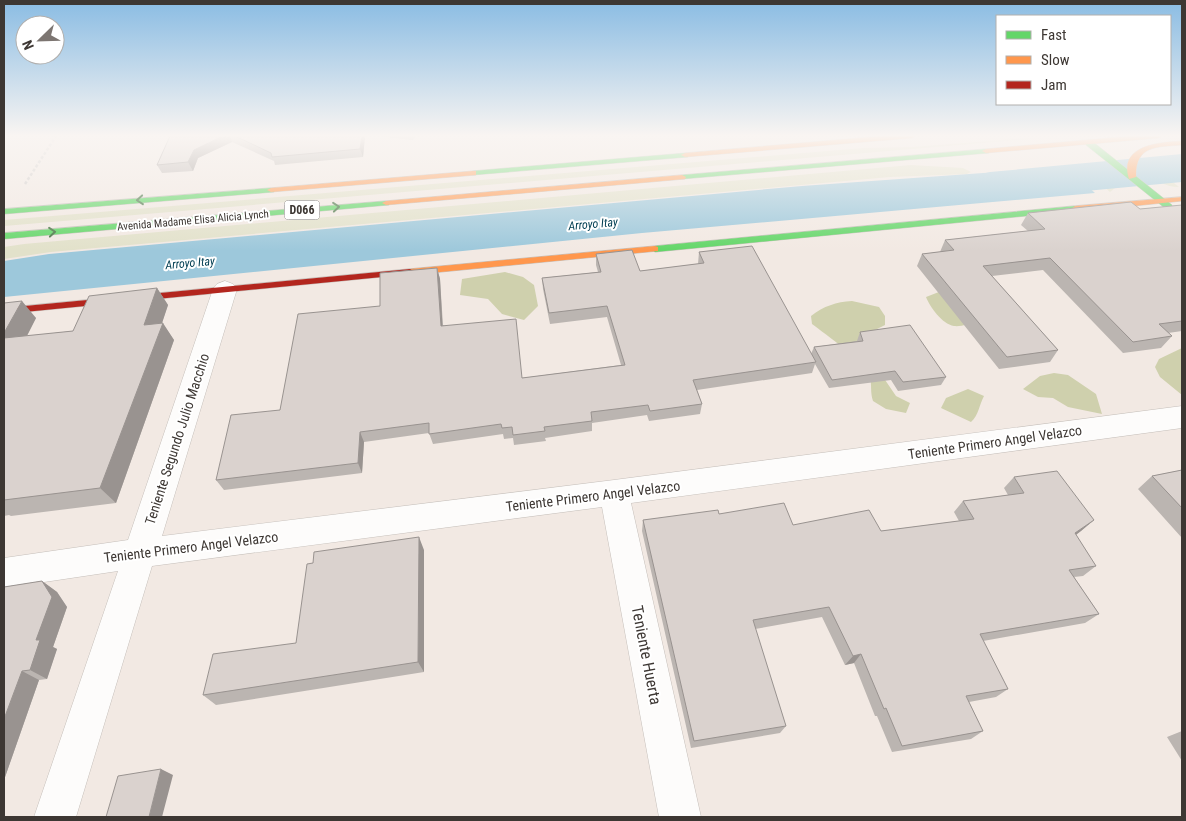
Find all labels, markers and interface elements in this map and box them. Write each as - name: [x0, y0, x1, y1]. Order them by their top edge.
- north arrow: [15, 15, 65, 65]
- legend: [996, 15, 1171, 105]
- text: Fast: [1041, 26, 1066, 44]
- text: N: [19, 38, 37, 52]
- text: Slow: [1041, 51, 1070, 69]
- text: Jam: [1041, 76, 1067, 94]
- one-way arrow: [136, 195, 144, 206]
- road number: D066: [284, 200, 320, 220]
- one-way arrow: [333, 202, 341, 213]
- street label: Avenida Madame Elisa Alicia Lynch: [117, 207, 269, 234]
- water label: Arroyo Itay: [567, 215, 619, 233]
- one-way arrow: [49, 226, 57, 237]
- water label: Arroyo Itay: [164, 254, 216, 272]
- street label: Teniente Segundo Julio Macchio: [142, 351, 212, 527]
- street label: Teniente Primero Angel Velazco: [907, 422, 1083, 462]
- street label: Teniente Primero Angel Velazco: [505, 477, 681, 515]
- street label: Teniente Primero Angel Velazco: [103, 528, 279, 566]
- street label: Teniente Huerta: [628, 604, 665, 706]

